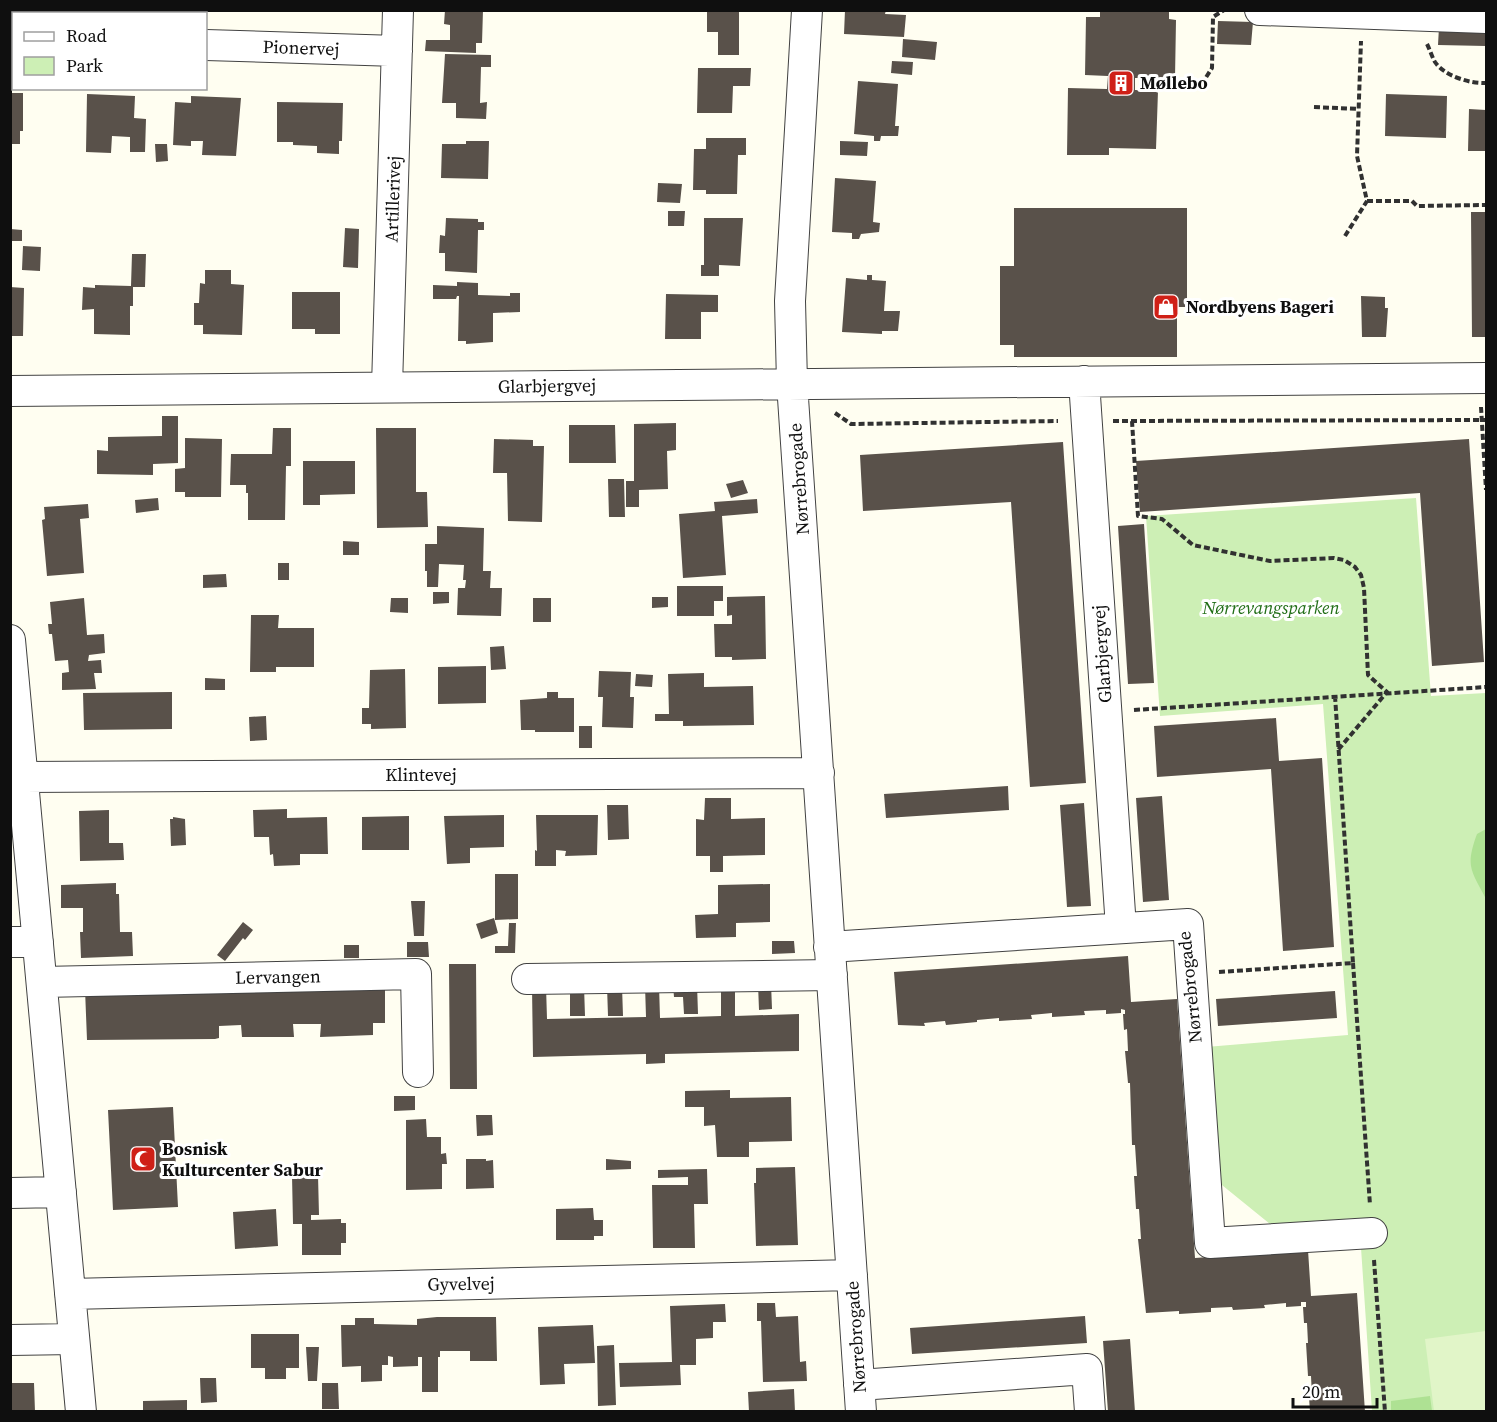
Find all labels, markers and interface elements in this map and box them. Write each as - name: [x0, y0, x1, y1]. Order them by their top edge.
- legend: [12, 12, 207, 90]
- text: Road: [66, 23, 107, 48]
- street label: Pionervej: [262, 34, 340, 61]
- text: Park: [66, 53, 103, 78]
- building icon: Møllebo: [1106, 68, 1136, 98]
- place label: Møllebo: [1140, 70, 1208, 95]
- street label: Artillerivej: [378, 155, 407, 243]
- shop icon: Nordbyens Bageri: [1151, 292, 1181, 322]
- place label: Nordbyens Bageri: [1186, 294, 1334, 319]
- street label: Glarbjergvej: [498, 372, 596, 399]
- street label: Nørrebrogade: [782, 422, 815, 536]
- park label: Nørrevangsparken: [1201, 595, 1340, 620]
- street label: Glarbjergvej: [1086, 604, 1117, 704]
- street label: Klintevej: [385, 762, 457, 787]
- street label: Nørrebrogade: [1171, 930, 1208, 1044]
- street label: Lervangen: [235, 963, 321, 990]
- place label: Bosnisk Kulturcenter Sabur: [162, 1136, 324, 1182]
- mosque icon: Bosnisk Kulturcenter Sabur: [128, 1144, 158, 1174]
- street label: Gyvelvej: [427, 1270, 495, 1297]
- street label: Nørrebrogade: [839, 1280, 872, 1394]
- scale bar: [1293, 1371, 1377, 1409]
- text: 20 m: [1302, 1379, 1340, 1404]

